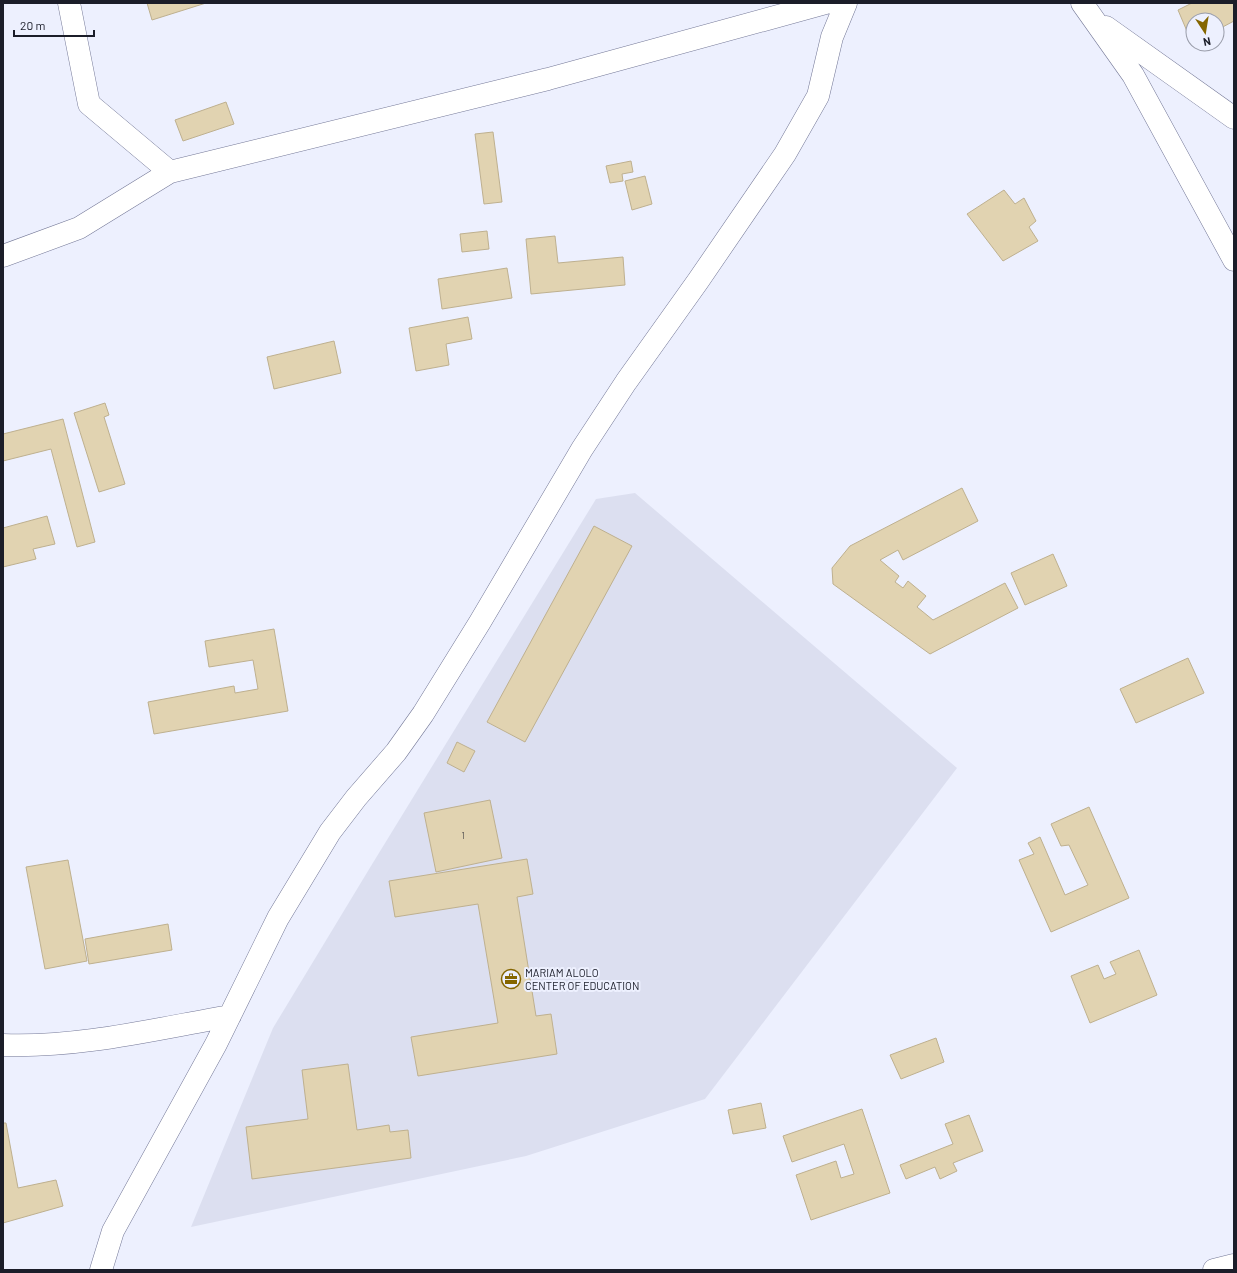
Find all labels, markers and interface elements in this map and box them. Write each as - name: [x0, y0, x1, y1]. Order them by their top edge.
- scale bar: [14, 12, 94, 38]
- north arrow: [1185, 12, 1225, 52]
- text: 20 m: [20, 18, 46, 32]
- text: N: [1202, 35, 1212, 49]
- house number: 1: [461, 830, 465, 841]
- place label: MARIAM ALOLO CENTER OF EDUCATION: [525, 966, 639, 992]
- office icon: MARIAM ALOLO CENTER OF EDUCATION: [500, 968, 522, 990]

